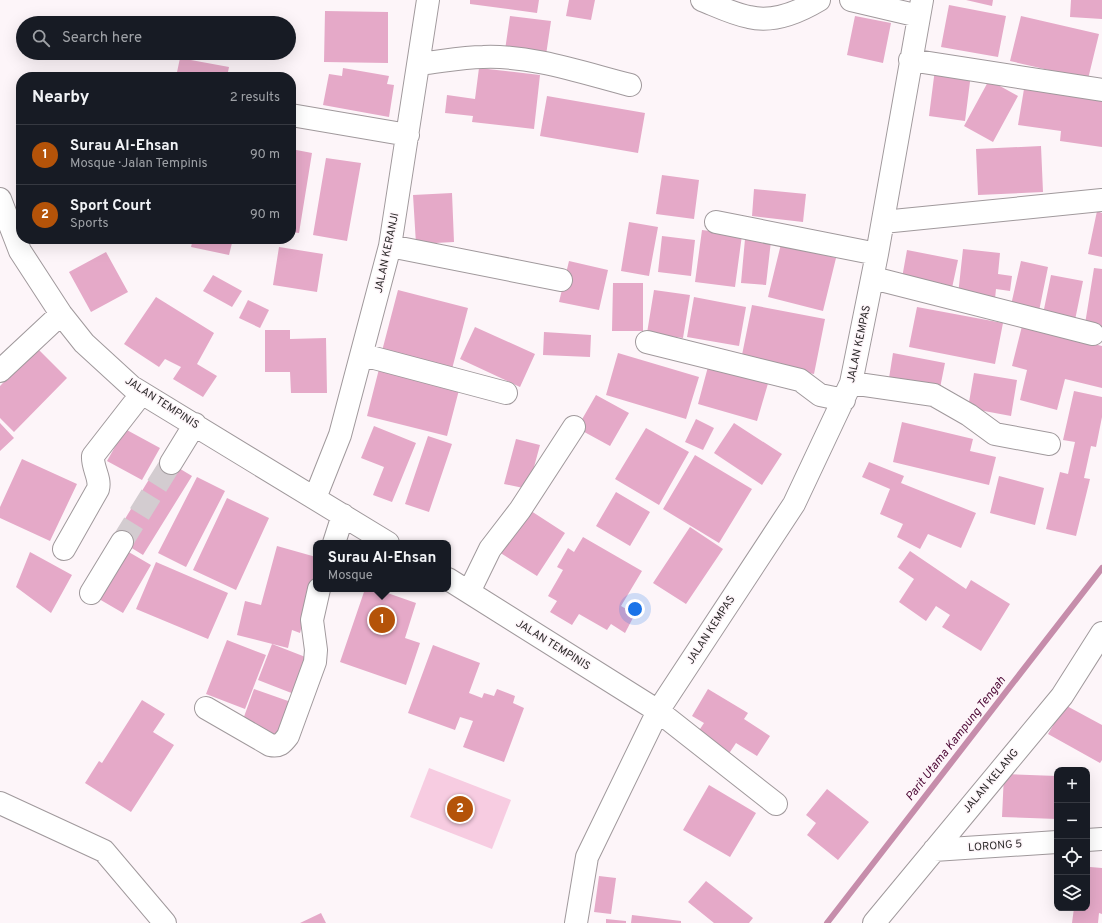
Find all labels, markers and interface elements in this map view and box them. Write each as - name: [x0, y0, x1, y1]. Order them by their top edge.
- search box: [16, 16, 296, 60]
- icon: search: [30, 27, 52, 49]
- text: Search here: [62, 29, 142, 48]
- text: Nearby: [32, 87, 89, 109]
- text: 2 results: [230, 90, 280, 106]
- text: Surau Al-Ehsan: [70, 137, 179, 156]
- text: 1: [42, 147, 48, 163]
- text: 90 m: [250, 147, 280, 163]
- text: Mosque · Jalan Tempinis: [70, 156, 208, 172]
- text: Sport Court: [70, 197, 151, 216]
- text: 2: [41, 207, 49, 223]
- text: 90 m: [250, 207, 280, 223]
- street label: JALAN KERANJI: [372, 212, 402, 294]
- text: Sports: [70, 216, 109, 232]
- street label: JALAN KEMPAS: [844, 304, 874, 384]
- street label: JALAN TEMPINIS: [122, 374, 202, 432]
- popup: [313, 540, 451, 592]
- text: Surau Al-Ehsan: [328, 549, 436, 568]
- text: Mosque: [328, 568, 373, 584]
- street label: JALAN KEMPAS: [684, 593, 738, 667]
- your location: [625, 599, 645, 619]
- pin: 1: [369, 605, 395, 635]
- street label: JALAN TEMPINIS: [513, 616, 593, 674]
- water label: Parit Utama Kampung Tengah: [902, 673, 1010, 805]
- street label: JALAN KELANG: [960, 746, 1022, 816]
- map controls: [1054, 767, 1090, 911]
- button: +: [1054, 767, 1090, 803]
- pin: 2: [447, 794, 473, 824]
- button: −: [1054, 803, 1090, 839]
- street label: LORONG 5: [967, 837, 1023, 855]
- button: locate: [1054, 839, 1090, 875]
- button: layers: [1054, 875, 1090, 911]

